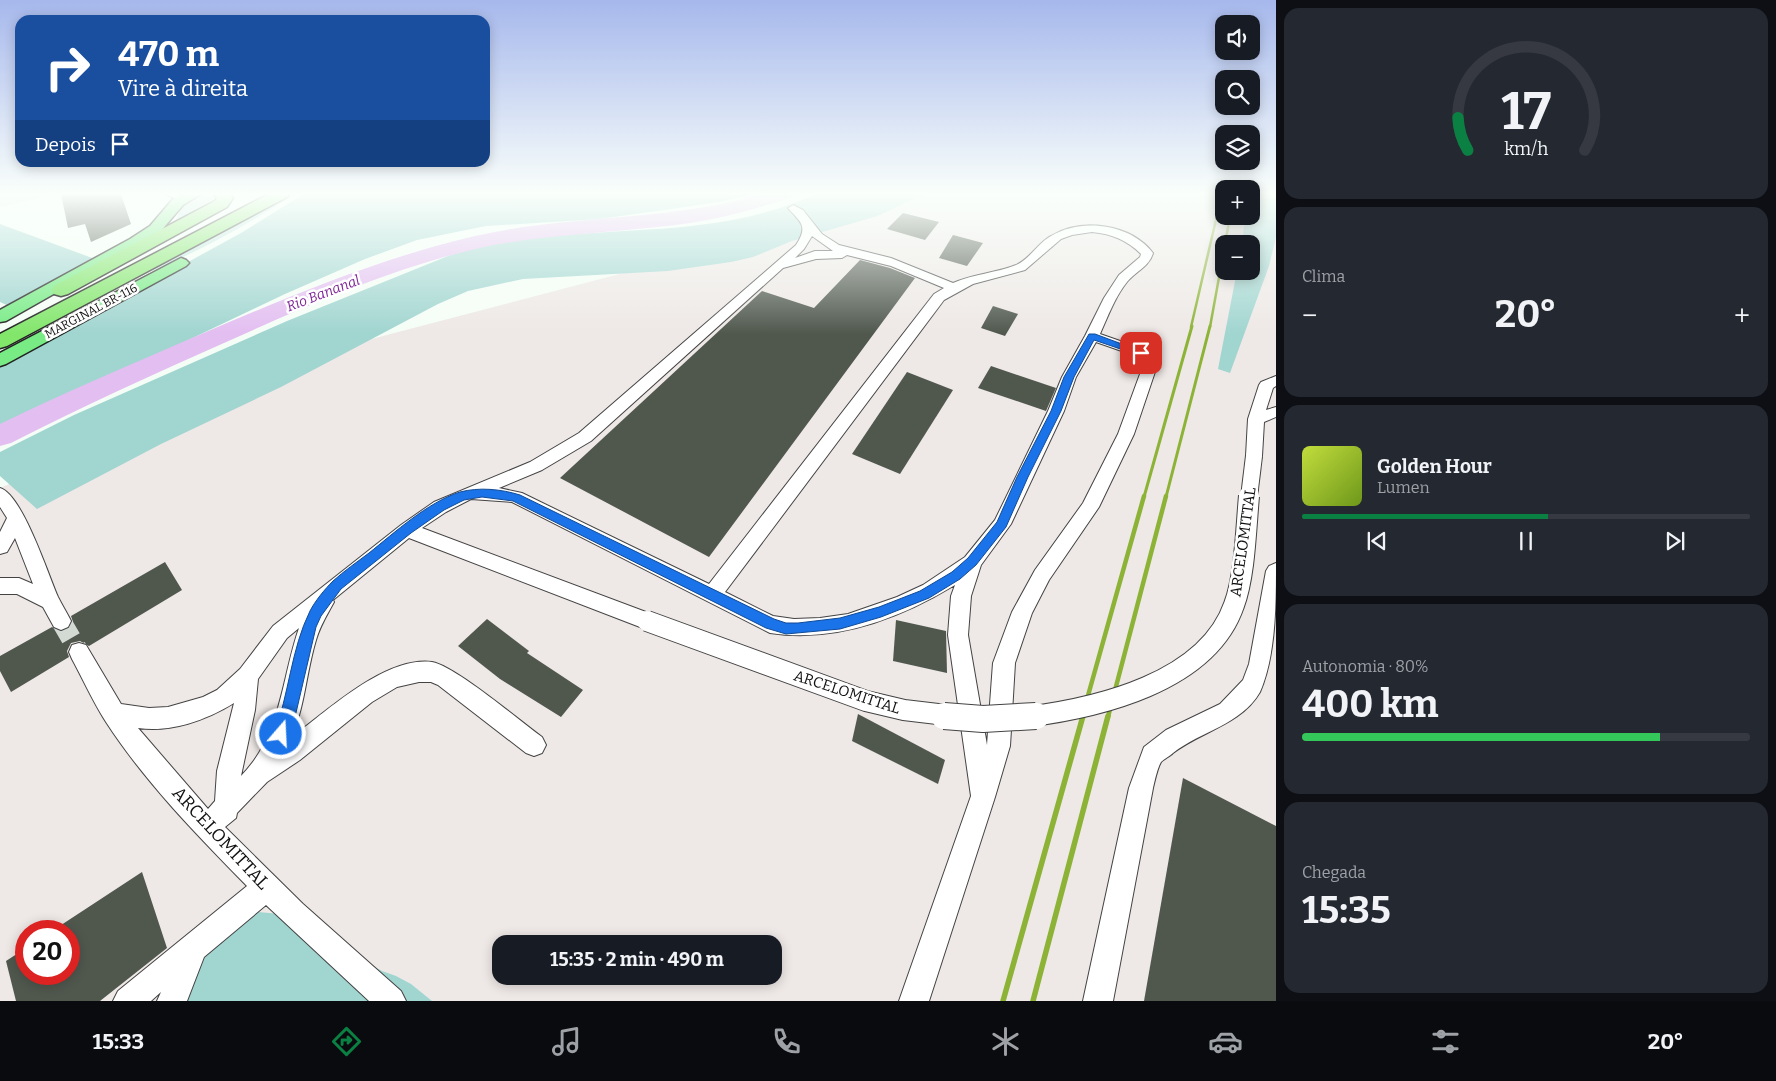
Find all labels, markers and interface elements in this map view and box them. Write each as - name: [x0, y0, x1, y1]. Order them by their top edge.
- map controls: [1215, 15, 1260, 280]
- button: sound: [1215, 15, 1260, 60]
- text: 470 m: [118, 33, 219, 75]
- icon: right: [35, 35, 100, 100]
- button: search: [1215, 70, 1260, 115]
- text: Vire à direita: [118, 75, 248, 102]
- text: 17: [1501, 80, 1551, 143]
- button: layers: [1215, 125, 1260, 170]
- icon: arrive: [106, 130, 134, 158]
- text: Depois: [35, 133, 96, 156]
- text: km/h: [1504, 138, 1548, 160]
- button: +: [1215, 180, 1260, 225]
- button: −: [1215, 235, 1260, 280]
- text: Clima: [1302, 267, 1345, 286]
- water label: Rio Bananal: [284, 272, 362, 315]
- street label: MARGINAL BR-116: [42, 281, 140, 341]
- text: 20°: [1495, 291, 1557, 337]
- text: −: [1302, 299, 1317, 332]
- text: +: [1734, 299, 1750, 332]
- pin: [1120, 332, 1162, 374]
- icon: arrive: [1127, 339, 1155, 367]
- text: Golden Hour: [1377, 455, 1492, 478]
- text: Lumen: [1377, 478, 1430, 497]
- street label: ARCELOMITTAL: [1226, 486, 1260, 598]
- icon: previous: [1363, 527, 1391, 555]
- icon: pause: [1512, 527, 1540, 555]
- icon: next: [1661, 527, 1689, 555]
- text: Autonomia · 80%: [1302, 657, 1429, 676]
- street label: ARCELOMITTAL: [792, 666, 902, 718]
- text: 400 km: [1302, 681, 1439, 727]
- position arrow: [254, 707, 306, 759]
- street label: ARCELOMITTAL: [168, 782, 274, 894]
- text: Chegada: [1302, 863, 1366, 882]
- text: 15:35: [1302, 887, 1391, 933]
- speed limit sign: 20: [15, 920, 80, 985]
- text: 15:35 · 2 min · 490 m: [550, 948, 724, 971]
- icon: directions: [329, 1024, 364, 1059]
- icon: music: [549, 1024, 584, 1059]
- icon: phone: [769, 1024, 804, 1059]
- icon: climate: [988, 1024, 1023, 1059]
- icon: car: [1208, 1024, 1243, 1059]
- icon: filters: [1428, 1024, 1463, 1059]
- text: 15:33: [92, 1028, 144, 1055]
- text: 20°: [1648, 1028, 1684, 1055]

